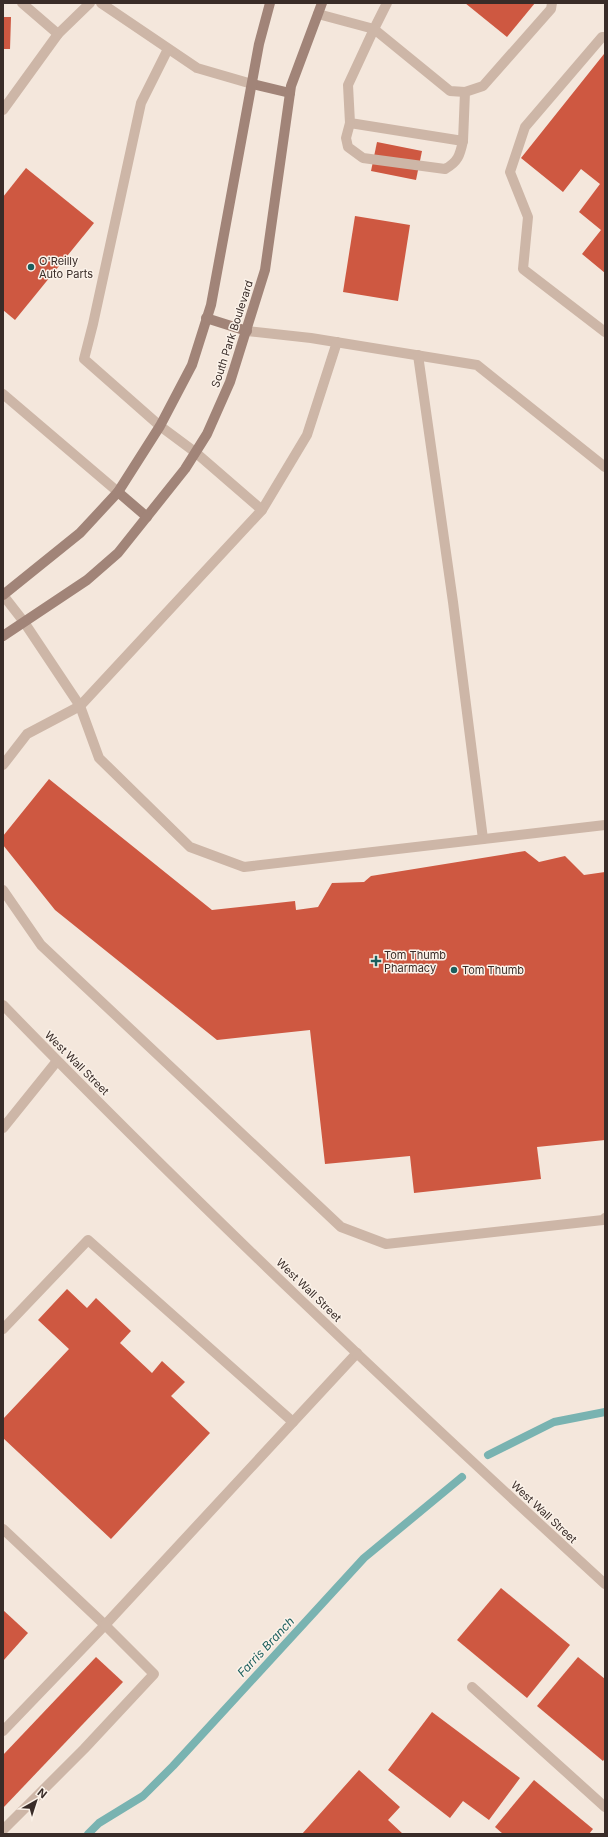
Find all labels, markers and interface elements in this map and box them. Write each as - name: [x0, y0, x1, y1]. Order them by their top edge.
- place label: O'Reilly Auto Parts: [39, 254, 93, 281]
- marker: O'Reilly Auto Parts: [26, 262, 36, 272]
- street label: South Park Boulevard: [208, 278, 256, 390]
- place label: Tom Thumb Pharmacy: [384, 948, 446, 975]
- marker: Tom Thumb Pharmacy: [371, 956, 381, 966]
- place label: Tom Thumb: [462, 963, 524, 977]
- marker: Tom Thumb: [449, 965, 459, 975]
- street label: West Wall Street: [42, 1028, 112, 1098]
- street label: West Wall Street: [274, 1255, 345, 1325]
- street label: West Wall Street: [508, 1478, 580, 1546]
- water label: Farris Branch: [234, 1614, 297, 1680]
- north arrow: [16, 1781, 56, 1821]
- text: N: [35, 1785, 50, 1801]

